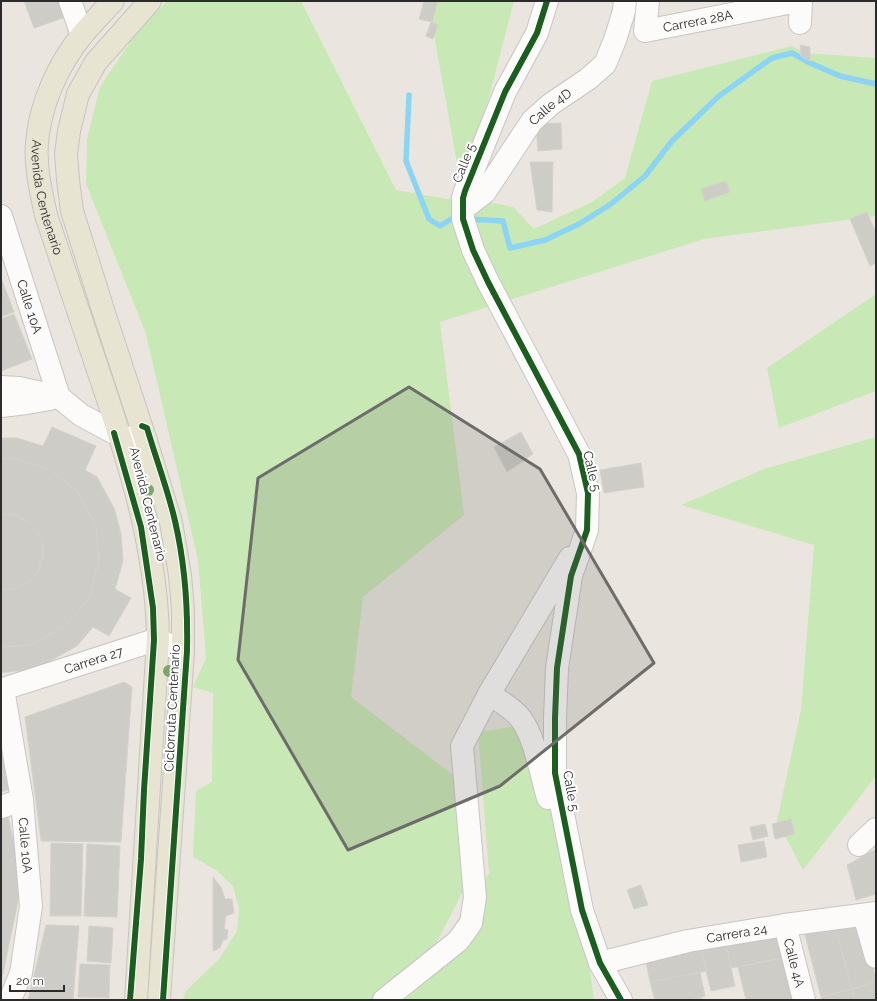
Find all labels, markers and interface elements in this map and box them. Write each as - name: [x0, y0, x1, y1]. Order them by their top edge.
- street label: Carrera 28A: [662, 6, 734, 35]
- street label: Calle 4D: [525, 85, 574, 128]
- street label: Avenida Centenario: [29, 139, 66, 257]
- street label: Calle 5: [449, 141, 479, 185]
- street label: Calle 10A: [14, 277, 46, 336]
- street label: Avenida Centenario: [127, 445, 170, 563]
- street label: Calle 5: [580, 449, 604, 493]
- street label: Carrera 27: [62, 643, 125, 676]
- street label: Ciclorruta Centenario: [161, 644, 183, 772]
- street label: Calle 5: [560, 769, 582, 813]
- street label: Calle 10A: [16, 817, 36, 874]
- street label: Carrera 24: [705, 921, 768, 945]
- street label: Calle 4A: [781, 937, 808, 989]
- scale bar: [10, 967, 64, 993]
- text: 20 m: [16, 974, 44, 988]

